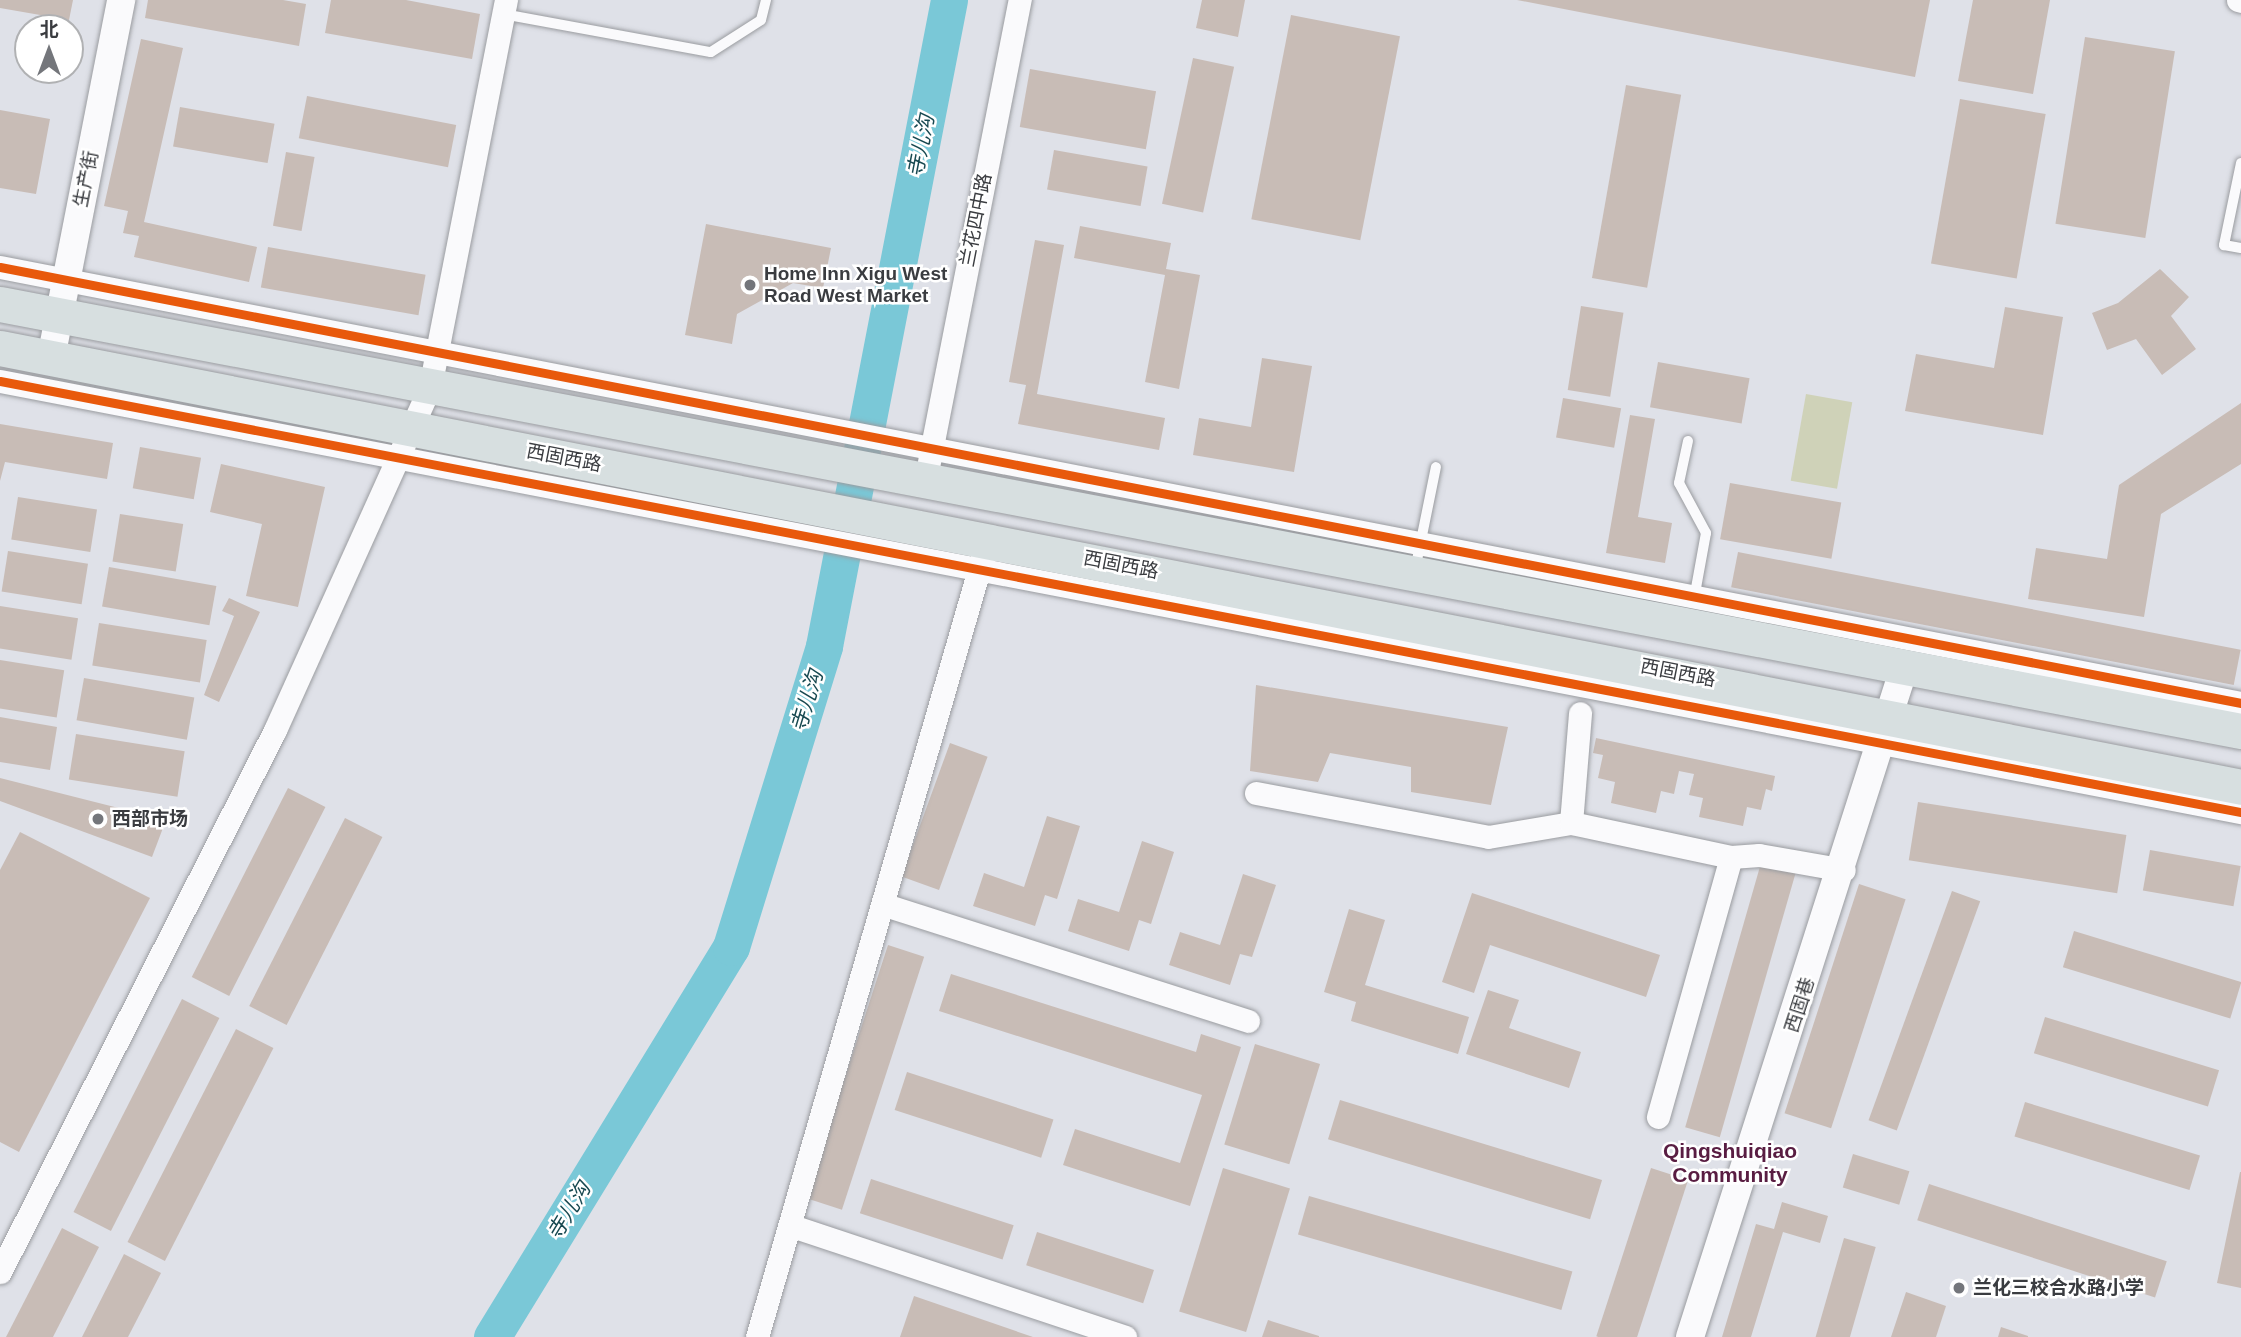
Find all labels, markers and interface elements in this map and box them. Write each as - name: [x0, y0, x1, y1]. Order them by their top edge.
- north arrow: [14, 14, 84, 84]
- text: 北: [39, 19, 59, 40]
- water label: 寺儿沟: [903, 113, 939, 179]
- street label: 生产街: [69, 149, 103, 209]
- street label: 兰花四中路: [956, 171, 996, 269]
- place label: Home Inn Xigu West Road West Market: [764, 263, 947, 307]
- marker: Home Inn Xigu West Road West Market: [742, 277, 758, 293]
- street label: 西固西路: [525, 440, 603, 476]
- street label: 西固西路: [1082, 547, 1160, 583]
- street label: 西固西路: [1639, 655, 1717, 691]
- water label: 寺儿沟: [786, 667, 828, 735]
- place label: 西部市场: [112, 808, 188, 830]
- marker: 西部市场: [90, 811, 106, 827]
- street label: 西固巷: [1780, 974, 1820, 1036]
- district label: Qingshuiqiao Community: [1663, 1138, 1797, 1188]
- water label: 寺儿沟: [542, 1178, 596, 1244]
- place label: 兰化三校合水路小学: [1973, 1277, 2144, 1299]
- marker: 兰化三校合水路小学: [1951, 1280, 1967, 1296]

